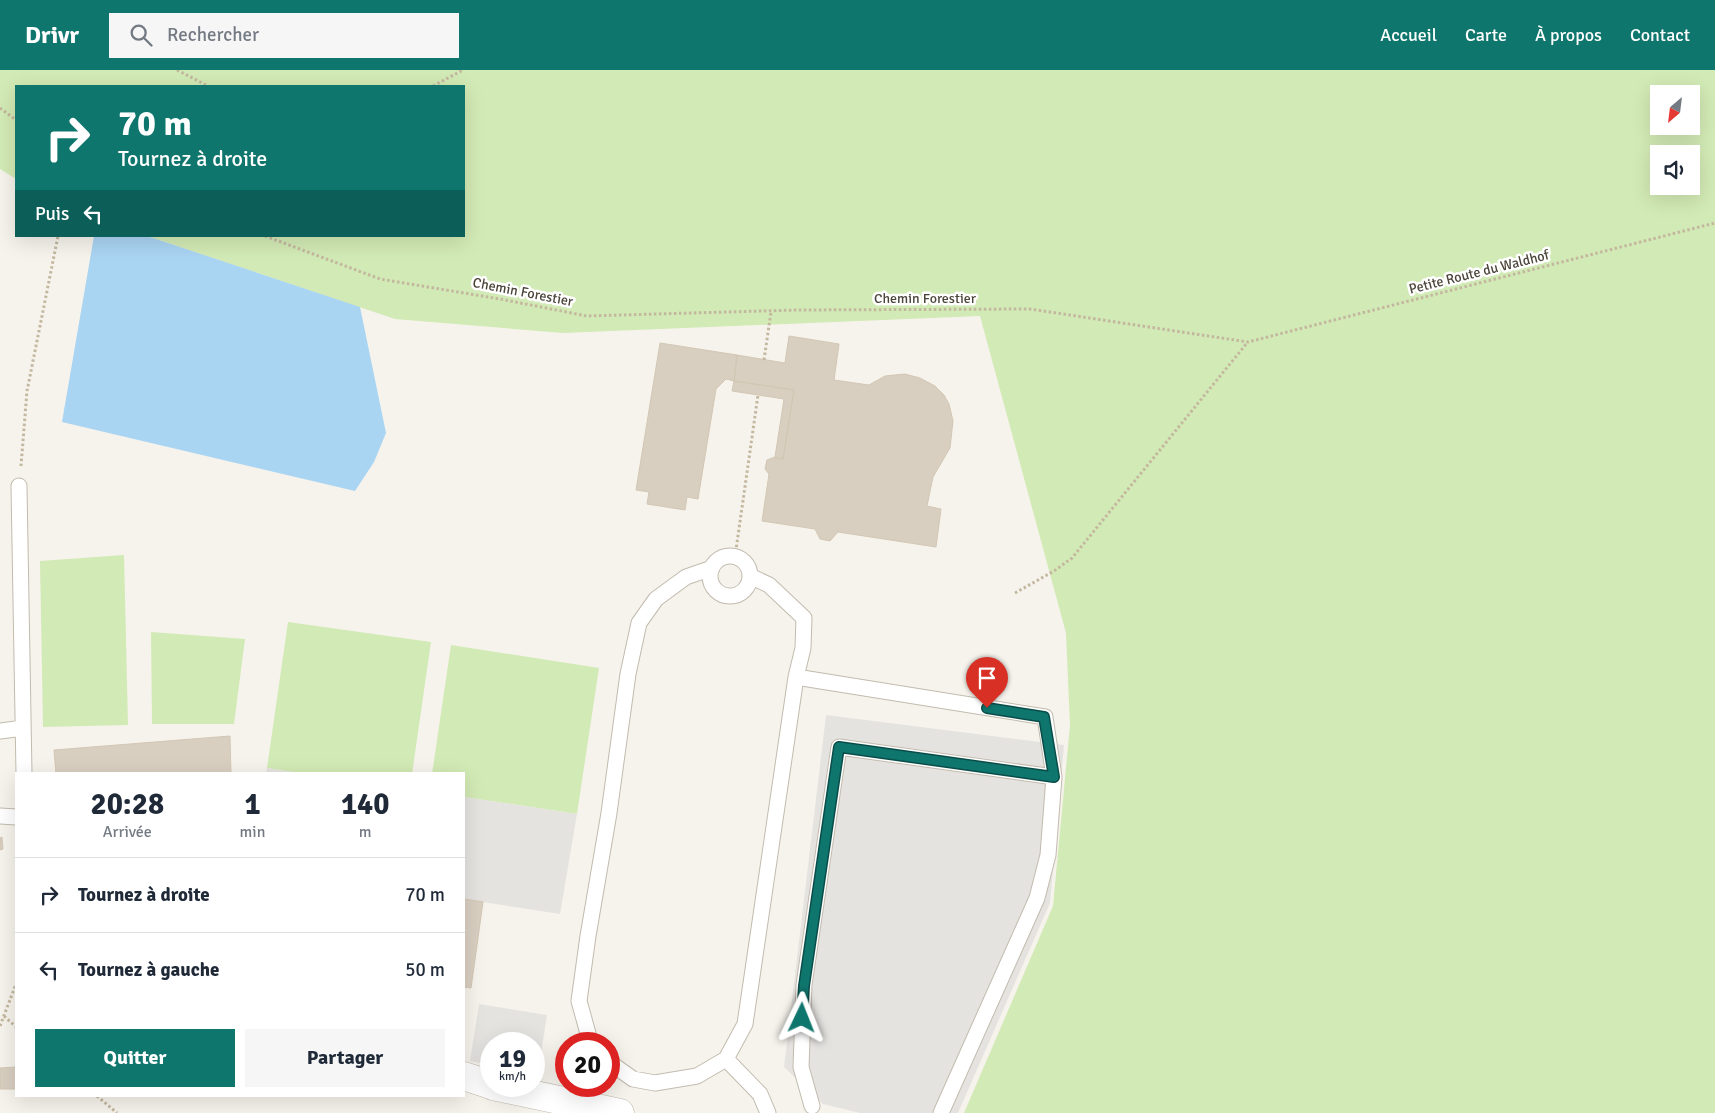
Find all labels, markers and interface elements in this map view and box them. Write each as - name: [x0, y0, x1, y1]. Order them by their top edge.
- search box: [109, 13, 459, 58]
- text: Drivr: [25, 20, 79, 50]
- icon: search: [127, 21, 155, 49]
- text: Rechercher: [167, 23, 259, 47]
- text: Accueil: [1380, 24, 1437, 46]
- text: Carte: [1465, 24, 1507, 46]
- text: À propos: [1535, 24, 1602, 46]
- text: Contact: [1630, 24, 1690, 46]
- north arrow: [1650, 85, 1700, 135]
- map controls: [1650, 85, 1700, 195]
- text: 70 m: [118, 102, 192, 145]
- icon: right: [35, 105, 100, 170]
- text: Tournez à droite: [118, 145, 267, 172]
- button: sound: [1650, 145, 1700, 195]
- icon: left: [79, 200, 107, 228]
- text: Puis: [35, 202, 69, 226]
- street label: Petite Route du Waldhof: [1407, 246, 1552, 298]
- street label: Chemin Forestier: [471, 274, 575, 310]
- street label: Chemin Forestier: [874, 290, 977, 307]
- pin: [966, 657, 1008, 708]
- icon: arrive: [973, 664, 1001, 692]
- text: 20:28: [90, 786, 164, 823]
- text: 1: [244, 786, 261, 823]
- text: 140: [341, 786, 389, 823]
- text: Arrivée: [103, 822, 152, 842]
- text: min: [240, 822, 265, 842]
- text: m: [359, 822, 372, 842]
- icon: right: [35, 881, 63, 909]
- text: Tournez à droite: [78, 883, 210, 907]
- text: 70 m: [405, 883, 445, 907]
- icon: left: [35, 956, 63, 984]
- text: Tournez à gauche: [78, 958, 219, 982]
- text: 50 m: [405, 958, 445, 982]
- position arrow: [775, 991, 827, 1043]
- button: Quitter: [35, 1029, 235, 1087]
- button: Partager: [245, 1029, 445, 1087]
- speed limit sign: 20: [555, 1032, 620, 1097]
- text: 19: [499, 1043, 526, 1074]
- text: km/h: [499, 1069, 526, 1084]

